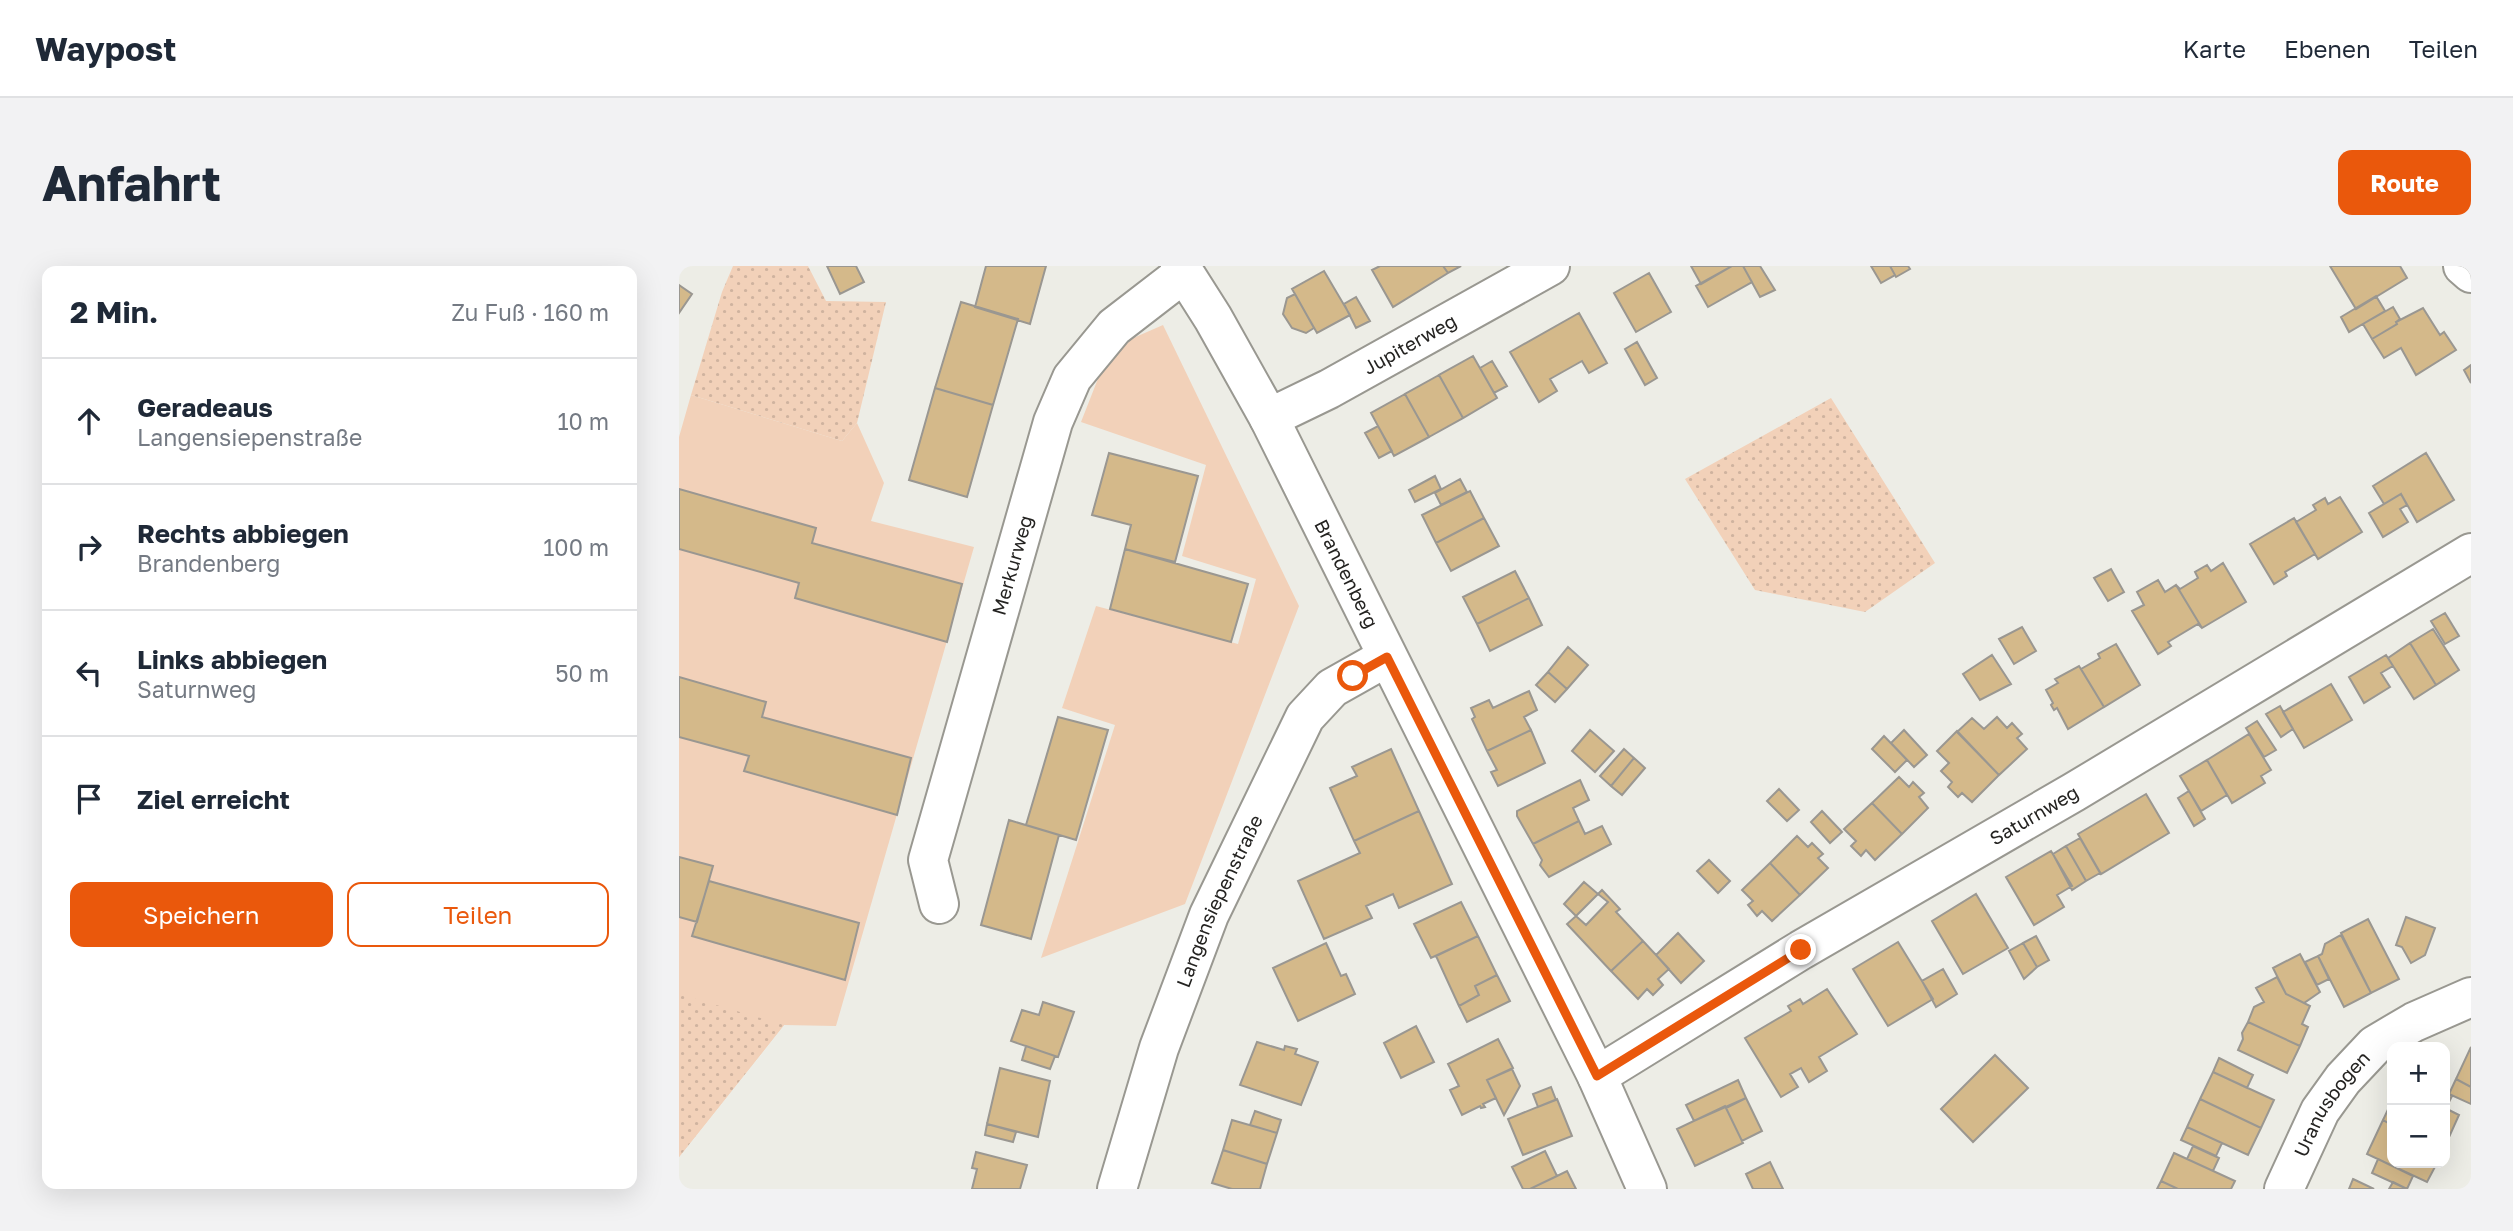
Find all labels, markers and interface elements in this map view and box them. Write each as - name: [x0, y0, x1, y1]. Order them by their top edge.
- text: Waypost: [35, 29, 176, 68]
- text: Karte: [2183, 34, 2246, 63]
- text: Ebenen: [2284, 34, 2371, 63]
- text: Teilen: [2409, 34, 2478, 63]
- button: Route: [2338, 150, 2471, 215]
- text: Anfahrt: [42, 153, 221, 212]
- text: 2 Min.: [70, 294, 158, 330]
- text: Zu Fuß · 160 m: [451, 298, 609, 326]
- street label: Jupiterweg: [1359, 309, 1460, 379]
- text: Geradeaus: [137, 392, 273, 423]
- icon: ahead: [70, 402, 108, 440]
- text: 10 m: [557, 407, 609, 435]
- text: Langensiepenstraße: [137, 423, 362, 451]
- street label: Merkurweg: [987, 512, 1037, 618]
- street label: Brandenberg: [1310, 515, 1384, 631]
- text: Rechts abbiegen: [137, 518, 349, 549]
- icon: right: [70, 528, 108, 566]
- text: 100 m: [543, 533, 609, 561]
- text: Brandenberg: [137, 549, 280, 577]
- text: Links abbiegen: [137, 644, 327, 675]
- icon: left: [70, 654, 108, 692]
- text: 50 m: [555, 659, 609, 687]
- route start: [1337, 660, 1368, 691]
- text: Saturnweg: [137, 675, 256, 703]
- icon: arrive: [70, 780, 108, 818]
- street label: Saturnweg: [1985, 780, 2082, 849]
- text: Ziel erreicht: [137, 784, 290, 815]
- street label: Langensiepenstraße: [1171, 811, 1267, 990]
- button: Speichern: [70, 882, 333, 947]
- button: Teilen: [347, 882, 609, 947]
- route end: [1785, 934, 1816, 965]
- map controls: [2387, 1042, 2450, 1168]
- button: +: [2387, 1042, 2450, 1105]
- street label: Uranusbogen: [2288, 1046, 2374, 1160]
- button: −: [2387, 1105, 2450, 1168]

